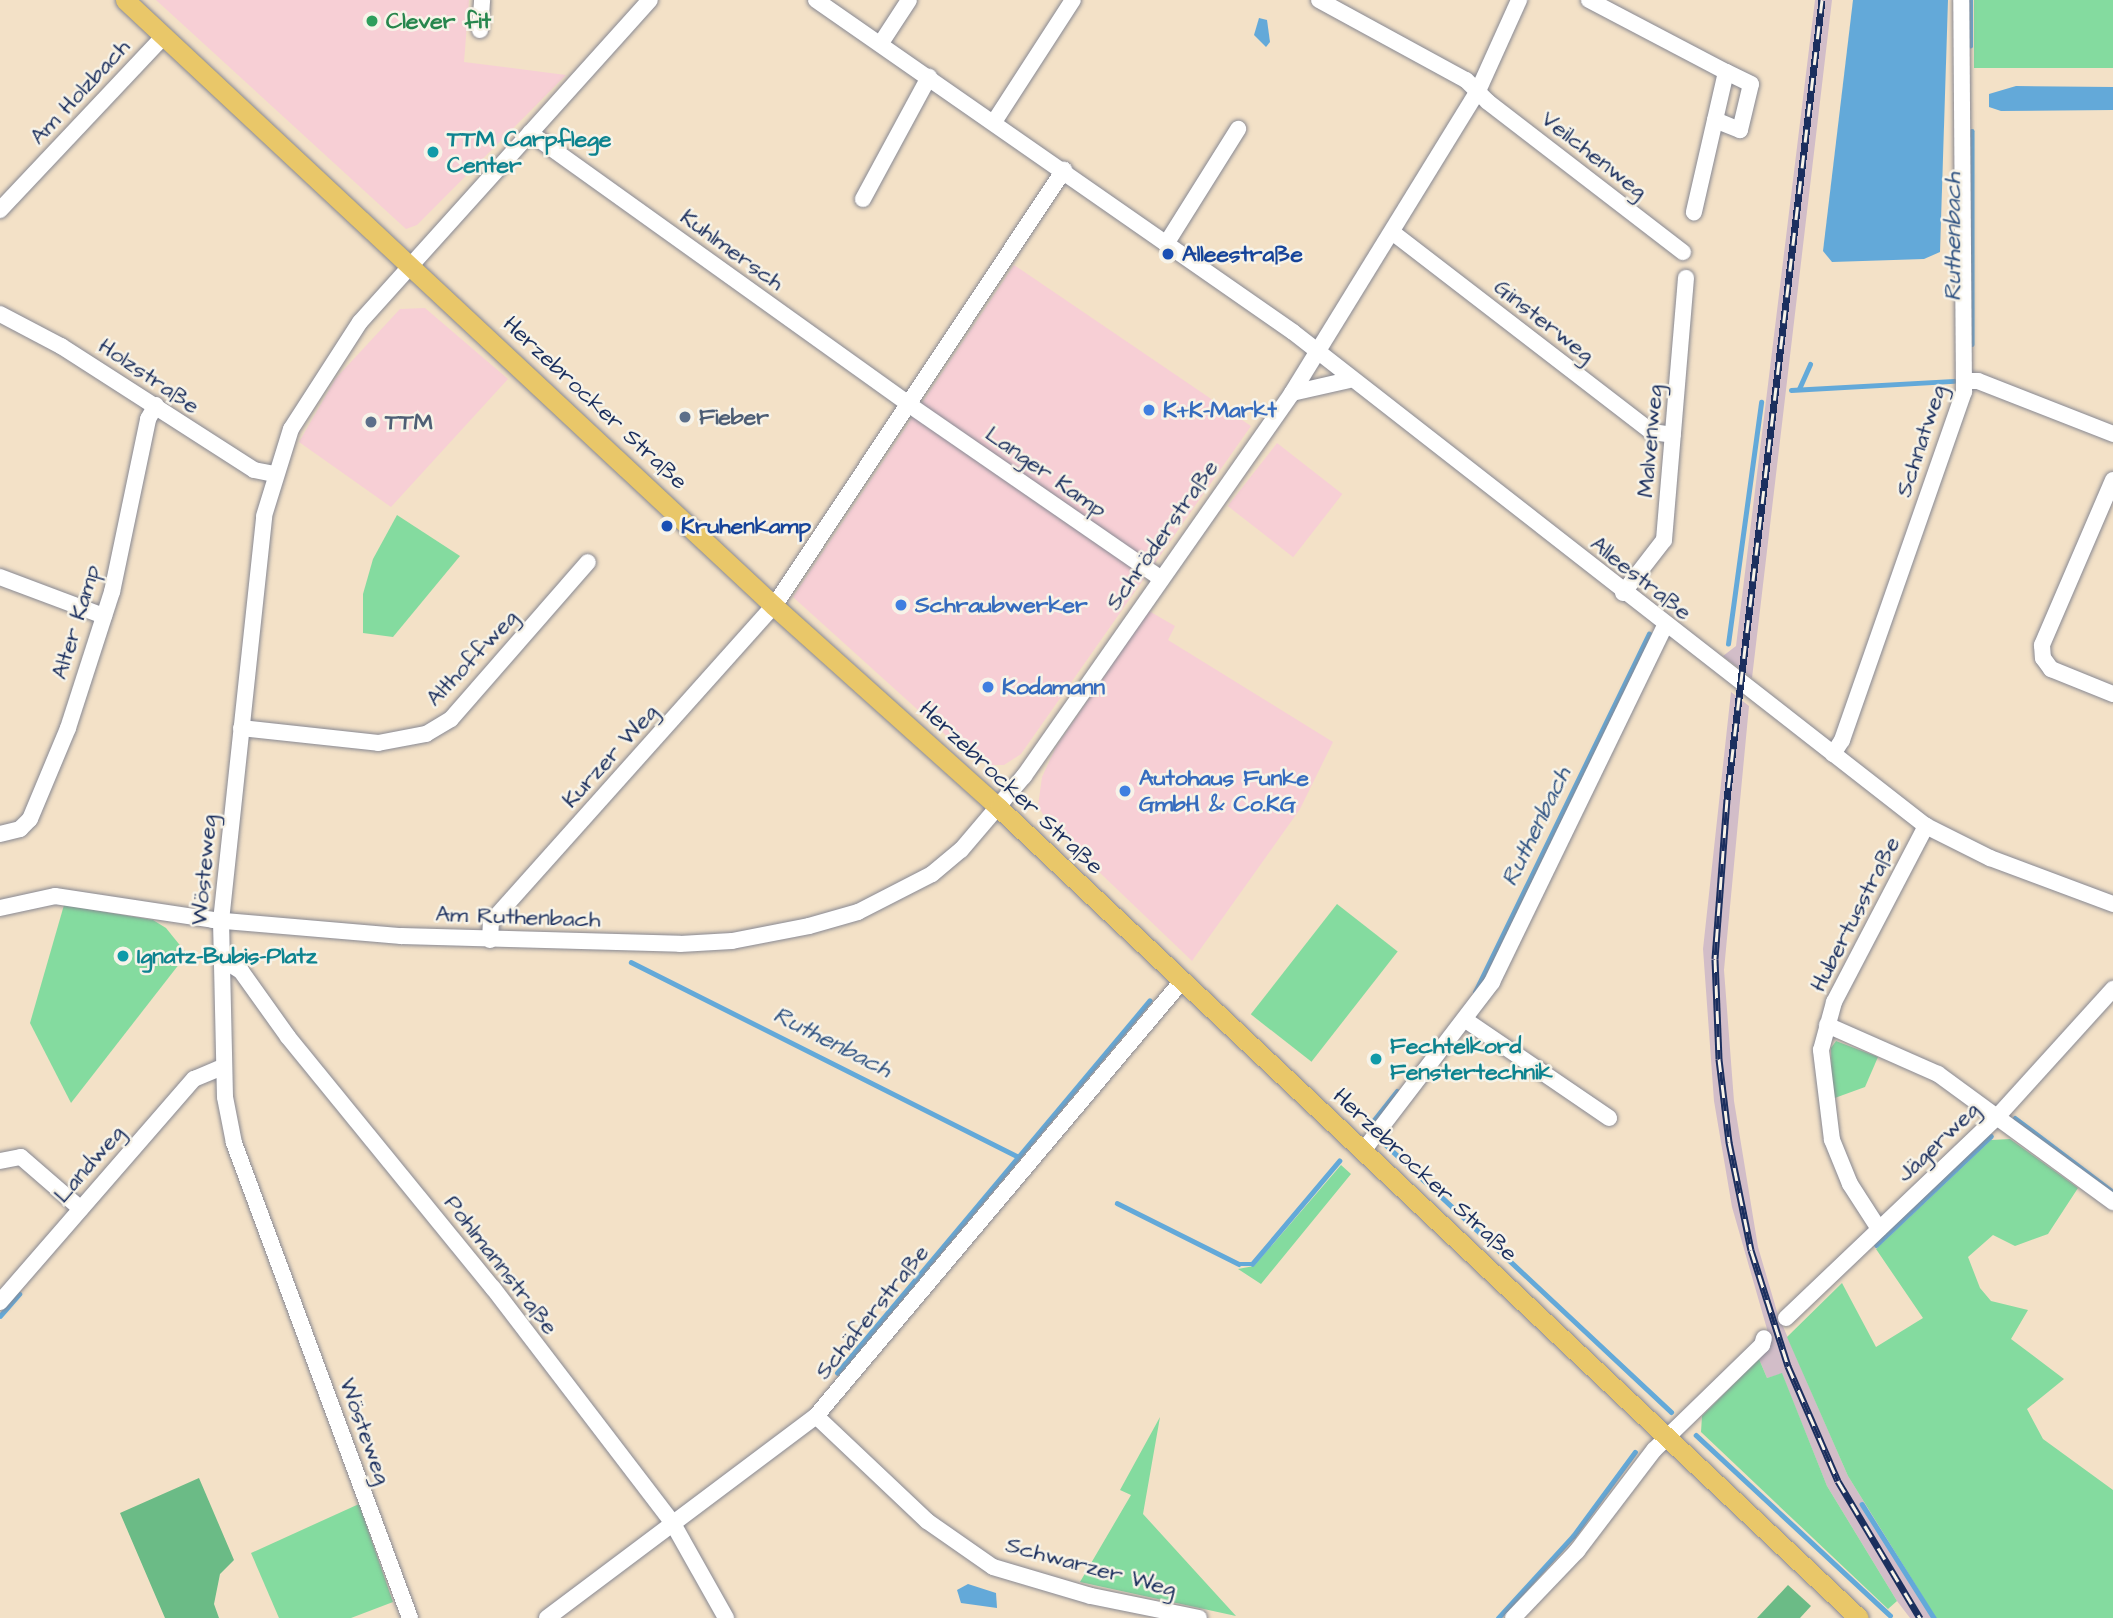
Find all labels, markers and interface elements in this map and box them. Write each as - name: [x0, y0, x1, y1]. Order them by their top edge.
- place label: Clever fit: [386, 7, 491, 35]
- marker: Clever fit: [364, 13, 380, 29]
- street label: Am Holzbach: [24, 33, 136, 151]
- street label: Veilchenweg: [1536, 105, 1652, 205]
- place label: TTM Carpflege Center: [447, 125, 611, 179]
- marker: TTM Carpflege Center: [425, 144, 441, 160]
- water label: Ruthenbach: [1940, 173, 1968, 301]
- street label: Kuhlmersch: [675, 203, 789, 297]
- place label: Alleestraße: [1182, 240, 1303, 268]
- marker: Alleestraße: [1160, 246, 1176, 262]
- street label: Ginsterweg: [1488, 273, 1600, 369]
- street label: Herzebrocker Straße: [497, 310, 693, 496]
- street label: Holzstraße: [93, 332, 205, 420]
- street label: Schnatweg: [1890, 382, 1952, 500]
- street label: Malvenweg: [1631, 383, 1669, 499]
- place label: K+K-Markt: [1163, 396, 1277, 424]
- marker: K+K-Markt: [1141, 402, 1157, 418]
- place label: Fieber: [699, 403, 769, 431]
- place label: TTM: [385, 408, 433, 436]
- marker: Fieber: [677, 409, 693, 425]
- marker: TTM: [363, 414, 379, 430]
- street label: Langer Kamp: [980, 420, 1112, 524]
- street label: Schröderstraße: [1100, 454, 1224, 616]
- place label: Kruhenkamp: [681, 512, 811, 540]
- marker: Kruhenkamp: [659, 518, 675, 534]
- street label: Alleestraße: [1585, 530, 1697, 626]
- street label: Alter Kamp: [46, 561, 106, 683]
- place label: Schraubwerker: [915, 591, 1088, 619]
- marker: Schraubwerker: [893, 597, 909, 613]
- street label: Althoffweg: [420, 604, 524, 712]
- place label: Kodamann: [1002, 673, 1105, 701]
- marker: Kodamann: [980, 679, 996, 695]
- street label: Herzebrocker Straße: [913, 695, 1109, 881]
- street label: Kurzer Weg: [556, 698, 664, 814]
- water label: Ruthenbach: [1496, 763, 1578, 891]
- place label: Autohaus Funke GmbH & Co.KG: [1139, 764, 1309, 818]
- marker: Autohaus Funke GmbH & Co.KG: [1117, 783, 1133, 799]
- street label: Wösteweg: [185, 814, 223, 926]
- street label: Hubertusstraße: [1804, 832, 1906, 996]
- street label: Am Ruthenbach: [435, 900, 601, 934]
- place label: Ignatz-Bubis-Platz: [137, 942, 317, 970]
- marker: Ignatz-Bubis-Platz: [115, 948, 131, 964]
- water label: Ruthenbach: [768, 1001, 896, 1085]
- place label: Fechtelkord Fenstertechnik: [1390, 1032, 1553, 1086]
- marker: Fechtelkord Fenstertechnik: [1368, 1051, 1384, 1067]
- street label: Herzebrocker Straße: [1327, 1082, 1523, 1268]
- street label: Jägerweg: [1891, 1096, 1985, 1188]
- street label: Landweg: [48, 1120, 130, 1208]
- street label: Pohlmannstraße: [438, 1190, 564, 1340]
- street label: Schäferstraße: [809, 1239, 935, 1385]
- street label: Wösteweg: [333, 1374, 397, 1488]
- street label: Schwarzer Weg: [1003, 1531, 1179, 1603]

